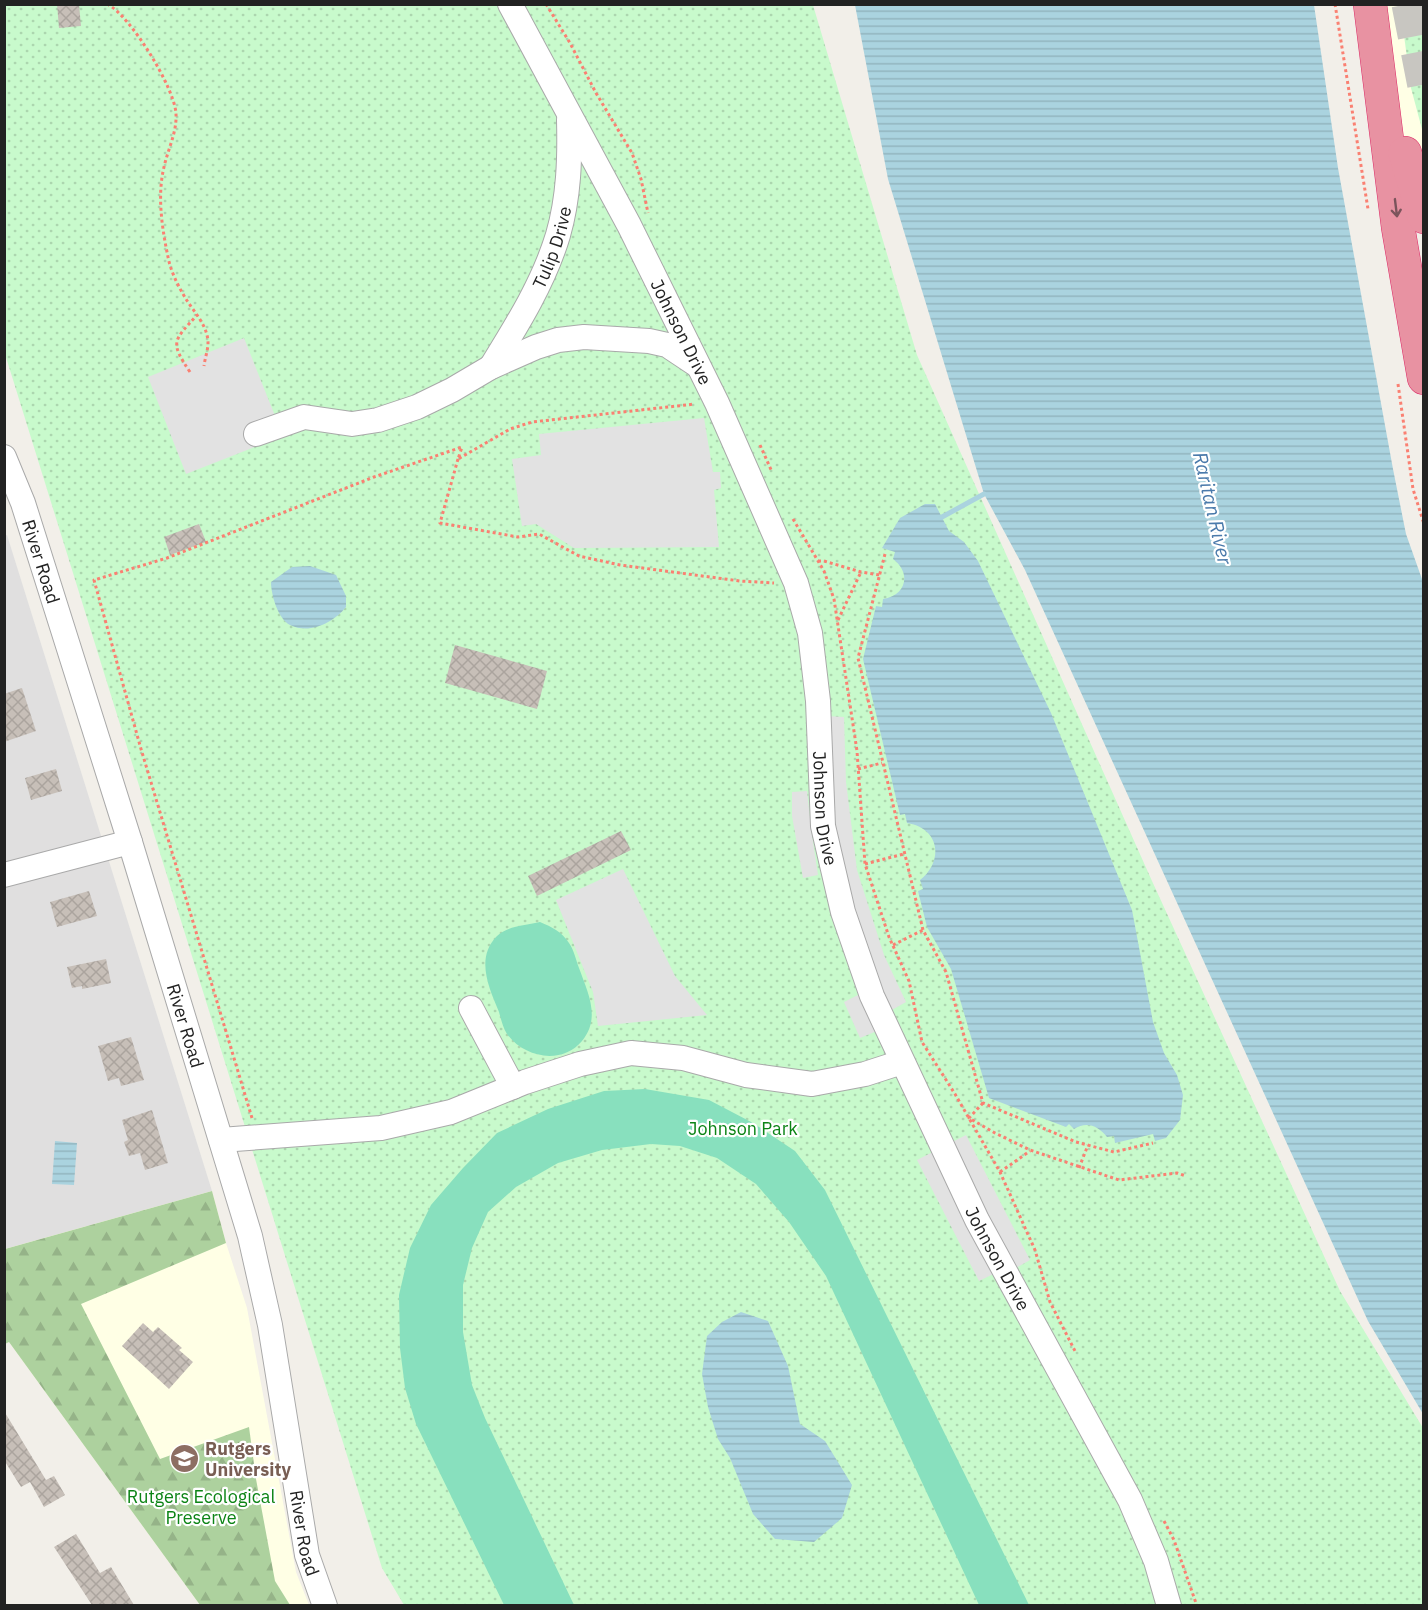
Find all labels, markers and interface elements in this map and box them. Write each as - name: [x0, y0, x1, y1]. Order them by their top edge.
- one-way arrow: [1391, 198, 1402, 218]
- street label: Tulip Drive: [527, 204, 576, 292]
- street label: Johnson Drive: [646, 275, 718, 388]
- water label: Raritan River: [1187, 449, 1239, 568]
- street label: River Road: [17, 516, 65, 606]
- street label: Johnson Drive: [809, 751, 843, 867]
- street label: River Road: [162, 981, 210, 1070]
- park label: Johnson Park: [688, 1117, 798, 1140]
- street label: Johnson Drive: [961, 1203, 1036, 1314]
- place label: Rutgers University: [205, 1437, 291, 1481]
- school or university icon: Rutgers University: [168, 1442, 200, 1474]
- park label: Rutgers Ecological Preserve: [127, 1485, 275, 1529]
- street label: River Road: [285, 1488, 325, 1579]

